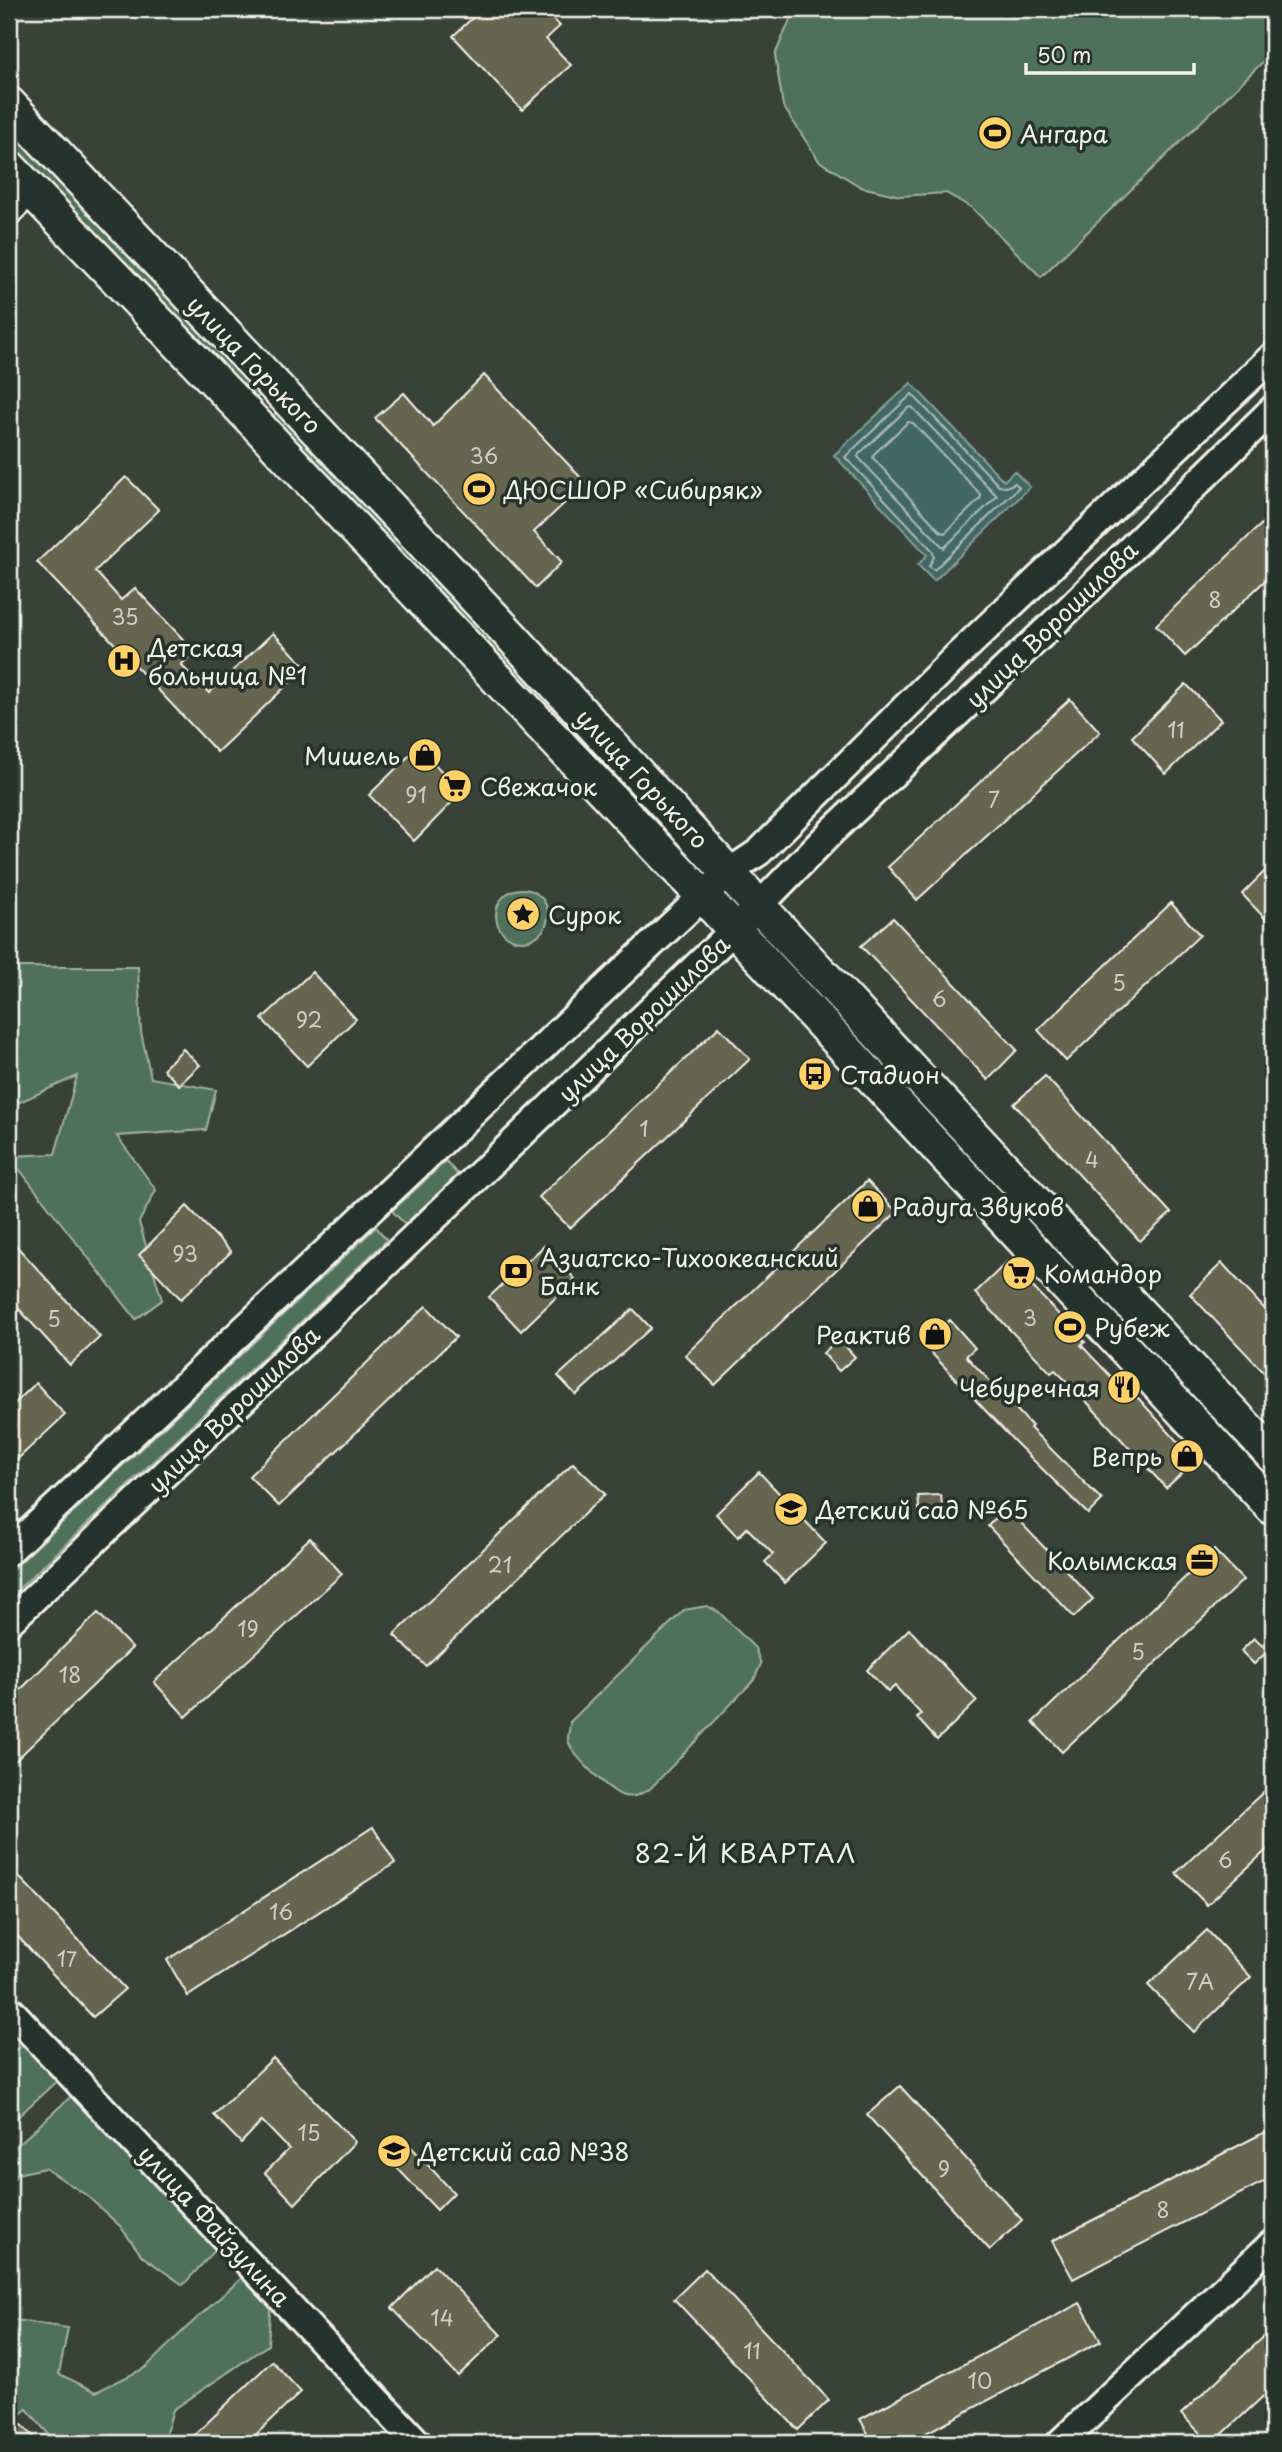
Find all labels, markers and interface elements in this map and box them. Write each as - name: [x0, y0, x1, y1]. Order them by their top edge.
- scale bar: [1026, 32, 1194, 76]
- text: 50 m: [1037, 38, 1091, 70]
- sports icon: Ангара: [976, 114, 1014, 152]
- place label: Ангара: [1020, 115, 1108, 151]
- street label: улица Горького: [179, 287, 331, 441]
- house number: 36: [470, 439, 498, 471]
- sports icon: ДЮСШОР «Сибиряк»: [460, 470, 498, 508]
- place label: ДЮСШОР «Сибиряк»: [503, 471, 763, 507]
- street label: улица Ворошилова: [957, 532, 1145, 716]
- house number: 8: [1208, 583, 1222, 615]
- house number: 35: [112, 600, 138, 632]
- place label: Детская больница №1: [147, 629, 307, 693]
- hospital icon: Детская больница №1: [105, 642, 143, 680]
- street label: улица Горького: [568, 700, 718, 856]
- house number: 11: [1167, 713, 1185, 745]
- shop icon: Мишель: [406, 736, 444, 774]
- place label: Мишель: [304, 737, 400, 773]
- supermarket icon: Свежачок: [436, 767, 474, 805]
- place label: Свежачок: [480, 768, 598, 804]
- house number: 91: [405, 778, 427, 810]
- house number: 7: [988, 783, 1000, 815]
- place icon: Сурок: [504, 895, 542, 933]
- place label: Сурок: [548, 896, 622, 932]
- street label: улица Ворошилова: [549, 926, 737, 1110]
- house number: 5: [1112, 966, 1126, 998]
- house number: 6: [932, 982, 946, 1014]
- house number: 92: [296, 1003, 322, 1035]
- bus stop icon: Стадион: [796, 1055, 834, 1093]
- place label: Стадион: [840, 1056, 940, 1092]
- house number: 1: [639, 1112, 649, 1144]
- house number: 4: [1085, 1143, 1099, 1175]
- shop icon: Радуга Звуков: [849, 1187, 887, 1225]
- place label: Радуга Звуков: [892, 1188, 1064, 1224]
- house number: 93: [172, 1237, 198, 1269]
- place label: Азиатско-Тихоокеанский Банк: [540, 1239, 839, 1303]
- bank icon: Азиатско-Тихоокеанский Банк: [497, 1252, 535, 1290]
- supermarket icon: Командор: [1000, 1254, 1038, 1292]
- place label: Командор: [1044, 1255, 1162, 1291]
- house number: 3: [1023, 1301, 1037, 1333]
- house number: 5: [47, 1302, 61, 1334]
- sports icon: Рубеж: [1051, 1308, 1089, 1346]
- place label: Рубеж: [1094, 1309, 1170, 1345]
- shop icon: Реактив: [916, 1315, 954, 1353]
- place label: Реактив: [816, 1316, 911, 1352]
- street label: улица Ворошилова: [139, 1317, 327, 1501]
- restaurant icon: Чебуречная: [1105, 1368, 1143, 1406]
- place label: Чебуречная: [959, 1369, 1100, 1405]
- shop icon: Вепрь: [1168, 1437, 1206, 1475]
- place label: Вепрь: [1091, 1438, 1162, 1474]
- school or university icon: Детский сад №65: [772, 1490, 810, 1528]
- place label: Детский сад №65: [815, 1491, 1028, 1527]
- office icon: Колымская: [1183, 1541, 1221, 1579]
- place label: Колымская: [1047, 1542, 1178, 1578]
- house number: 21: [488, 1548, 512, 1580]
- house number: 19: [237, 1612, 259, 1644]
- house number: 5: [1131, 1635, 1145, 1667]
- house number: 18: [59, 1658, 81, 1690]
- district label: 82-Й КВАРТАЛ: [635, 1833, 857, 1872]
- house number: 6: [1218, 1843, 1232, 1875]
- house number: 16: [269, 1895, 293, 1927]
- house number: 17: [57, 1942, 77, 1974]
- house number: 7А: [1186, 1965, 1214, 1997]
- house number: 15: [298, 2116, 320, 2148]
- school or university icon: Детский сад №38: [375, 2132, 413, 2170]
- place label: Детский сад №38: [417, 2133, 629, 2169]
- street label: улица Файзулина: [130, 2136, 300, 2314]
- house number: 9: [938, 2152, 950, 2184]
- house number: 8: [1156, 2193, 1170, 2225]
- house number: 14: [430, 2301, 454, 2333]
- house number: 11: [743, 2334, 761, 2366]
- house number: 10: [968, 2364, 992, 2396]

